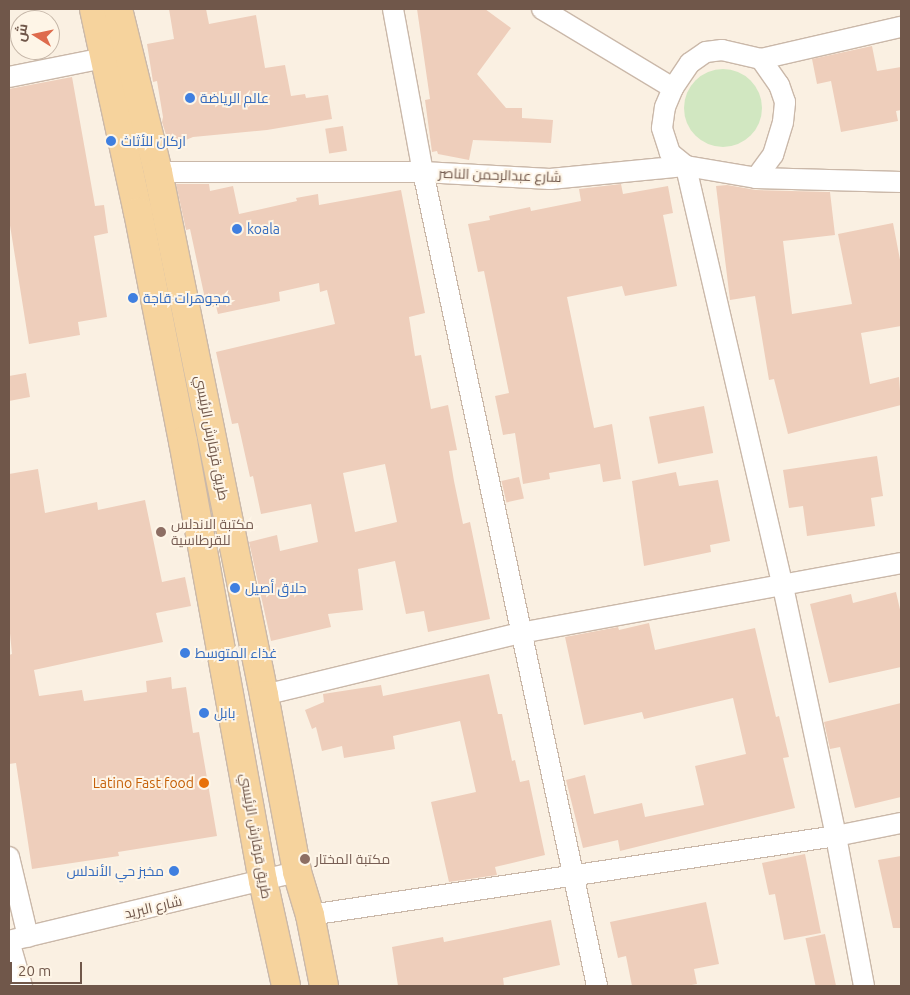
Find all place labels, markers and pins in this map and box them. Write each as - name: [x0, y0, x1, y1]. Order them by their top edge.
- place label: عالم الرياضة: [200, 90, 269, 106]
- marker: عالم الرياضة: [184, 92, 196, 104]
- place label: اركان للأثاث: [121, 133, 186, 149]
- marker: اركان للأثاث: [105, 135, 117, 147]
- place label: koala: [247, 221, 280, 237]
- marker: koala: [231, 223, 243, 235]
- place label: مجوهرات قاجة: [143, 290, 230, 306]
- marker: مجوهرات قاجة: [127, 292, 139, 304]
- place label: مكتبة الاندلس للقرطاسية: [171, 516, 254, 548]
- marker: مكتبة الاندلس للقرطاسية: [155, 526, 167, 538]
- place label: حلاق أصيل: [245, 580, 307, 596]
- marker: حلاق أصيل: [229, 582, 241, 594]
- place label: غذاء المتوسط: [195, 645, 277, 661]
- marker: غذاء المتوسط: [179, 647, 191, 659]
- place label: بابل: [214, 705, 235, 721]
- marker: بابل: [198, 707, 210, 719]
- place label: Latino Fast food: [93, 775, 194, 791]
- marker: Latino Fast food: [198, 777, 210, 789]
- place label: مكتبة المختار: [315, 851, 390, 867]
- marker: مكتبة المختار: [299, 853, 311, 865]
- place label: مخبز حي الأندلس: [66, 863, 164, 879]
- marker: مخبز حي الأندلس: [168, 865, 180, 877]

